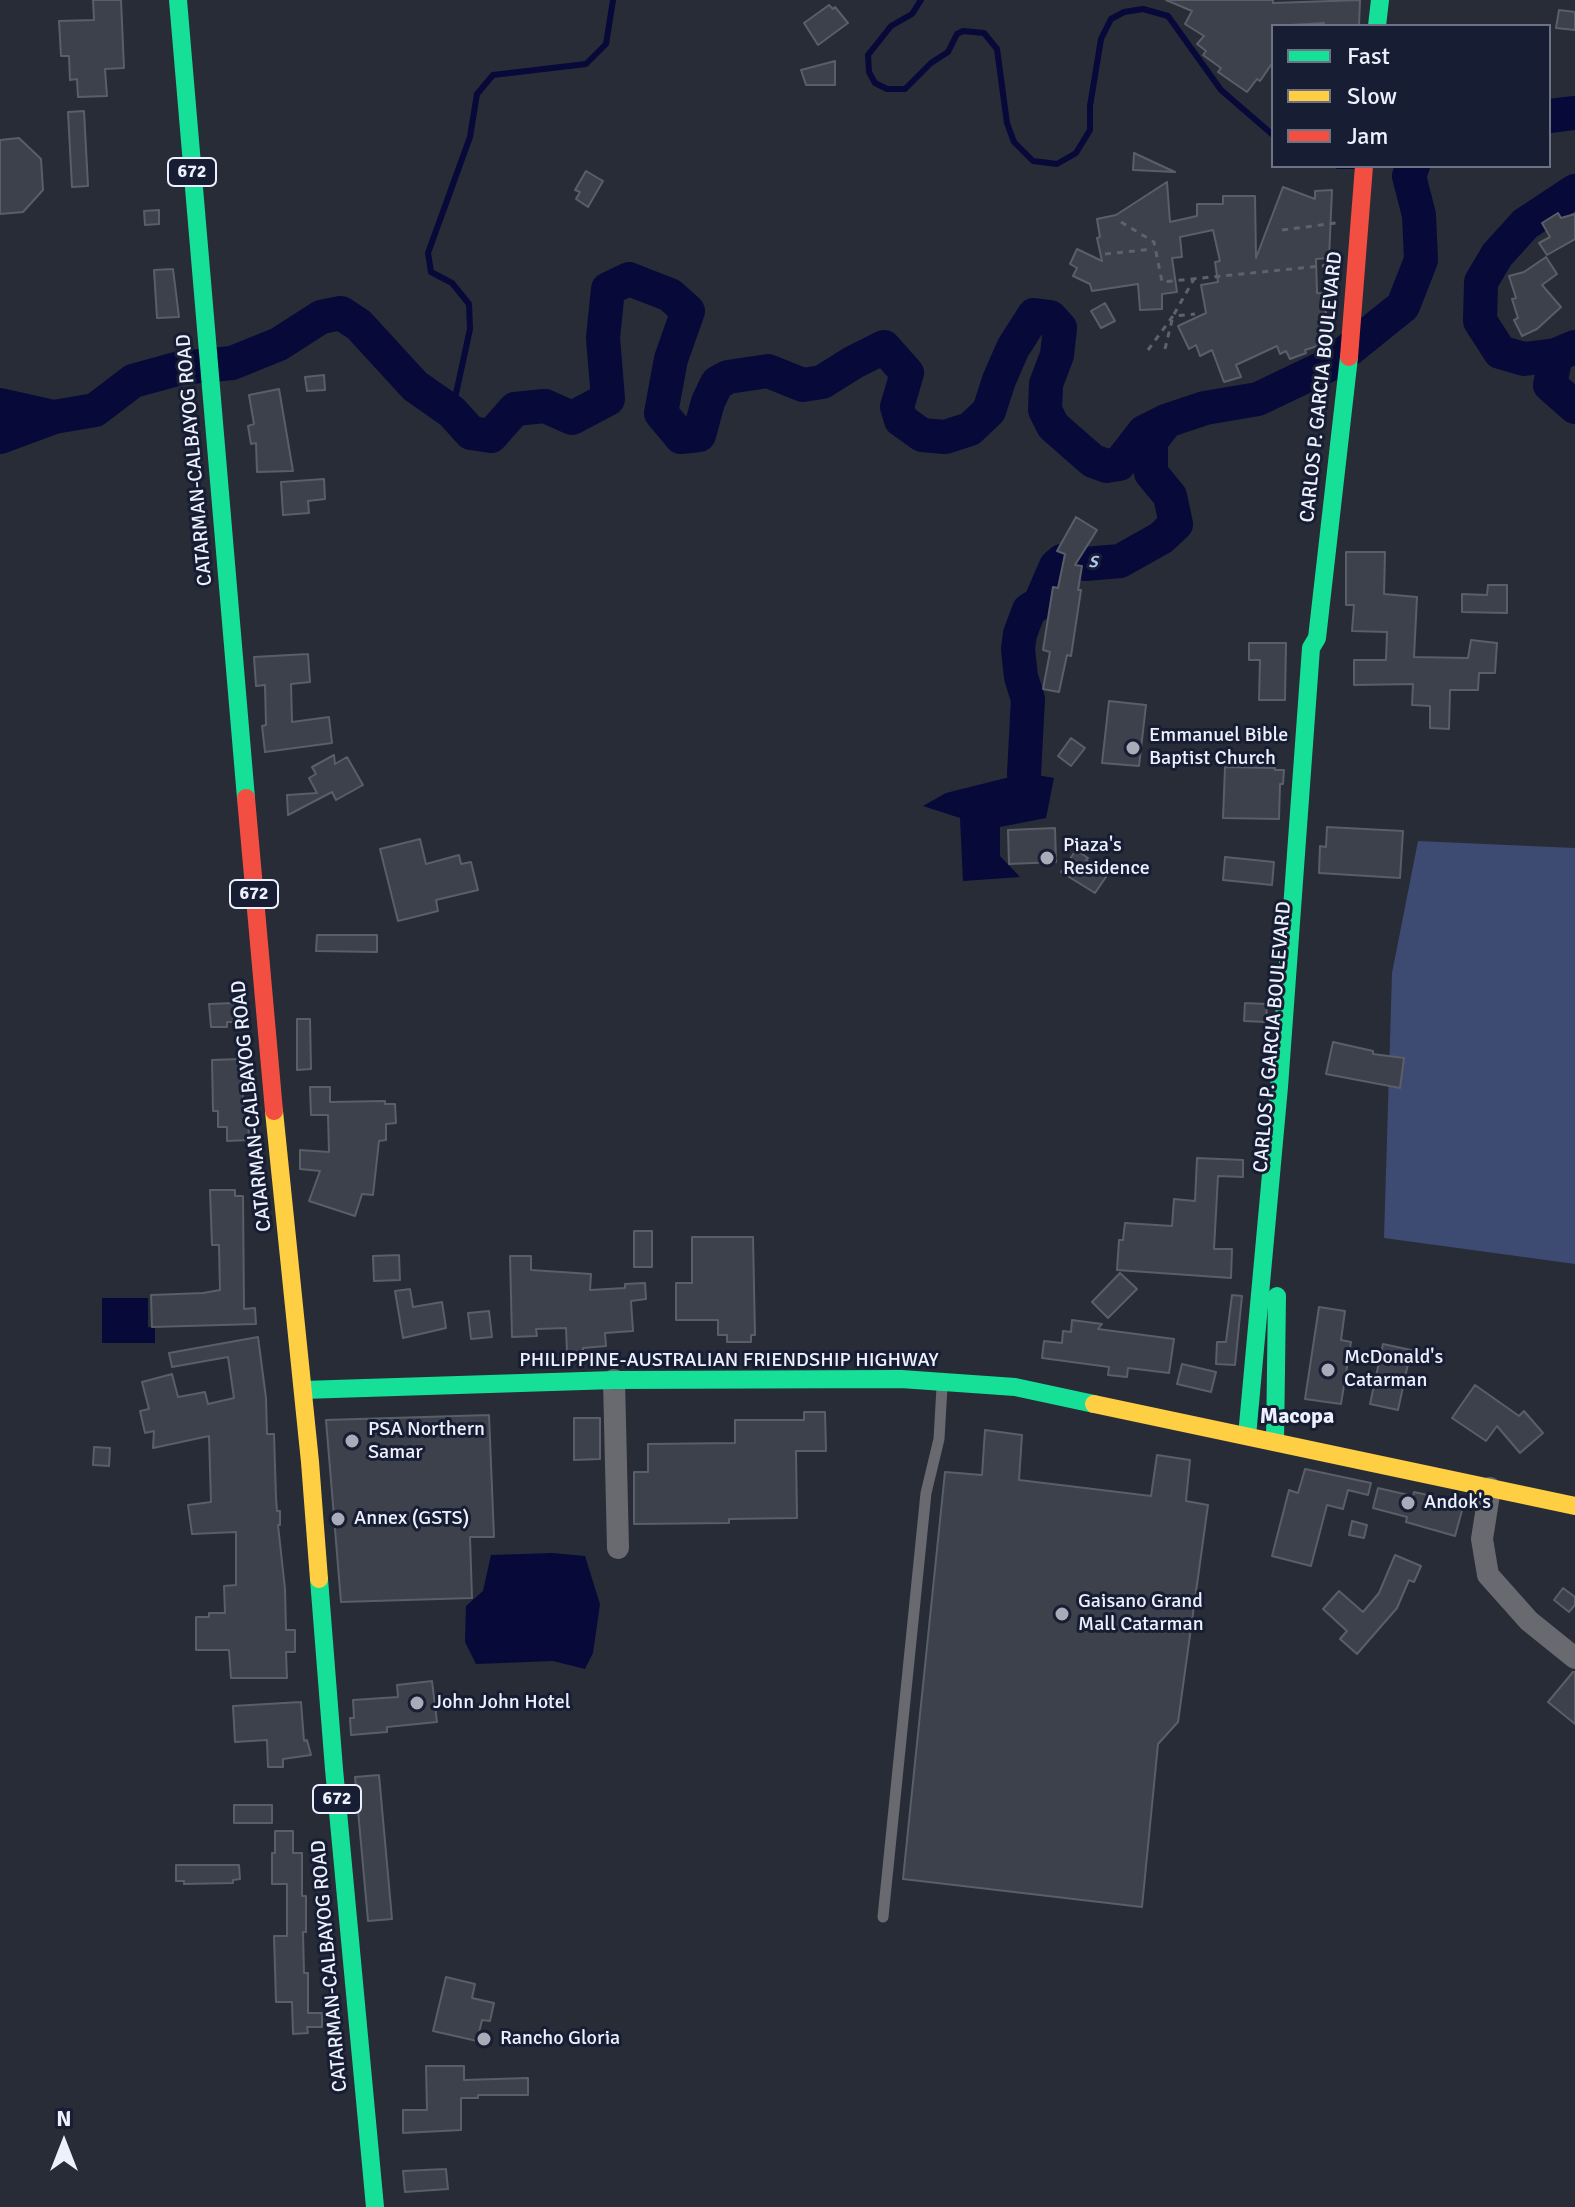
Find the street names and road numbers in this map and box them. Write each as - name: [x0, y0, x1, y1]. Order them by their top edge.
- road number: 672: [168, 158, 216, 186]
- street label: CARLOS P. GARCIA BOULEVARD: [1296, 250, 1348, 524]
- street label: CATARMAN-CALBAYOG ROAD: [172, 333, 218, 587]
- road number: 672: [230, 880, 278, 908]
- street label: CARLOS P. GARCIA BOULEVARD: [1249, 900, 1297, 1174]
- street label: CATARMAN-CALBAYOG ROAD: [227, 979, 277, 1233]
- street label: PHILIPPINE-AUSTRALIAN FRIENDSHIP HIGHWAY: [519, 1349, 939, 1373]
- road number: 672: [313, 1785, 361, 1813]
- street label: CATARMAN-CALBAYOG ROAD: [307, 1839, 353, 2093]

